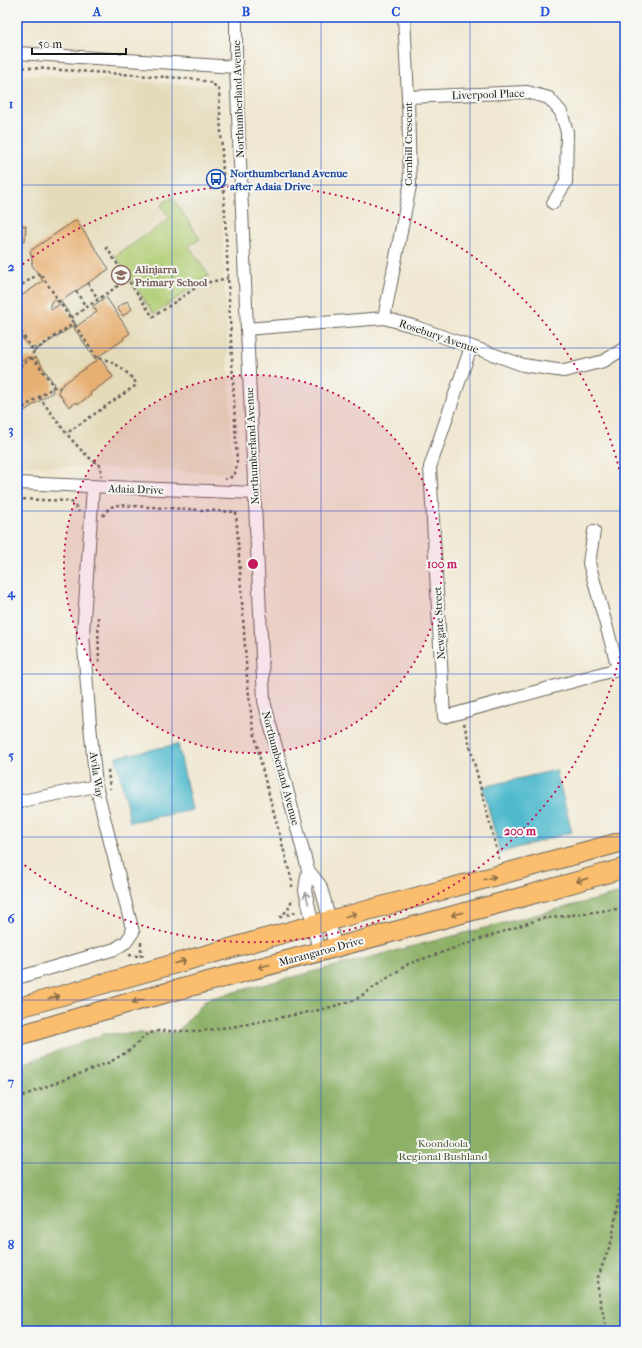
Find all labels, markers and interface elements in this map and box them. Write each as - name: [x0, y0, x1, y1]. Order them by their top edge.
- text: A: [92, 4, 102, 19]
- text: B: [242, 4, 251, 19]
- text: C: [392, 4, 401, 19]
- text: D: [540, 4, 550, 19]
- scale bar: [32, 30, 126, 56]
- text: 50 m: [38, 37, 62, 51]
- street label: Northumberland Avenue: [230, 39, 247, 158]
- street label: Liverpool Place: [451, 87, 525, 102]
- text: 1: [9, 96, 14, 111]
- street label: Cornhill Crescent: [402, 102, 415, 186]
- place label: Northumberland Avenue after Adaia Drive: [230, 167, 348, 193]
- bus stop icon: Northumberland Avenue after Adaia Drive: [205, 168, 227, 190]
- text: 2: [8, 259, 15, 274]
- place label: Alinjarra Primary School: [134, 263, 208, 289]
- school or university icon: Alinjarra Primary School: [110, 264, 132, 286]
- street label: Rosebury Avenue: [397, 317, 481, 356]
- street label: Northumberland Avenue: [243, 386, 262, 505]
- text: 3: [8, 422, 14, 438]
- street label: Adaia Drive: [107, 482, 165, 497]
- centre of rings: [246, 557, 260, 571]
- text: 100 m: [427, 557, 458, 571]
- text: 4: [6, 585, 16, 601]
- street label: Newgate Street: [431, 586, 448, 660]
- street label: Northumberland Avenue: [259, 710, 302, 827]
- text: 5: [8, 748, 14, 763]
- street label: Avila Way: [87, 750, 106, 800]
- text: 200 m: [504, 824, 537, 838]
- one-way arrow: [483, 874, 496, 881]
- one-way arrow: [576, 877, 589, 884]
- one-way arrow: [302, 892, 310, 905]
- text: 6: [7, 911, 15, 926]
- one-way arrow: [344, 911, 357, 919]
- one-way arrow: [451, 911, 464, 919]
- street label: Marangaroo Drive: [277, 934, 365, 969]
- one-way arrow: [173, 958, 186, 966]
- one-way arrow: [257, 963, 270, 970]
- one-way arrow: [48, 993, 61, 1001]
- one-way arrow: [132, 997, 145, 1005]
- text: 7: [7, 1074, 15, 1089]
- park label: Koondoola Regional Bushland: [399, 1137, 488, 1163]
- text: 8: [8, 1237, 15, 1252]

